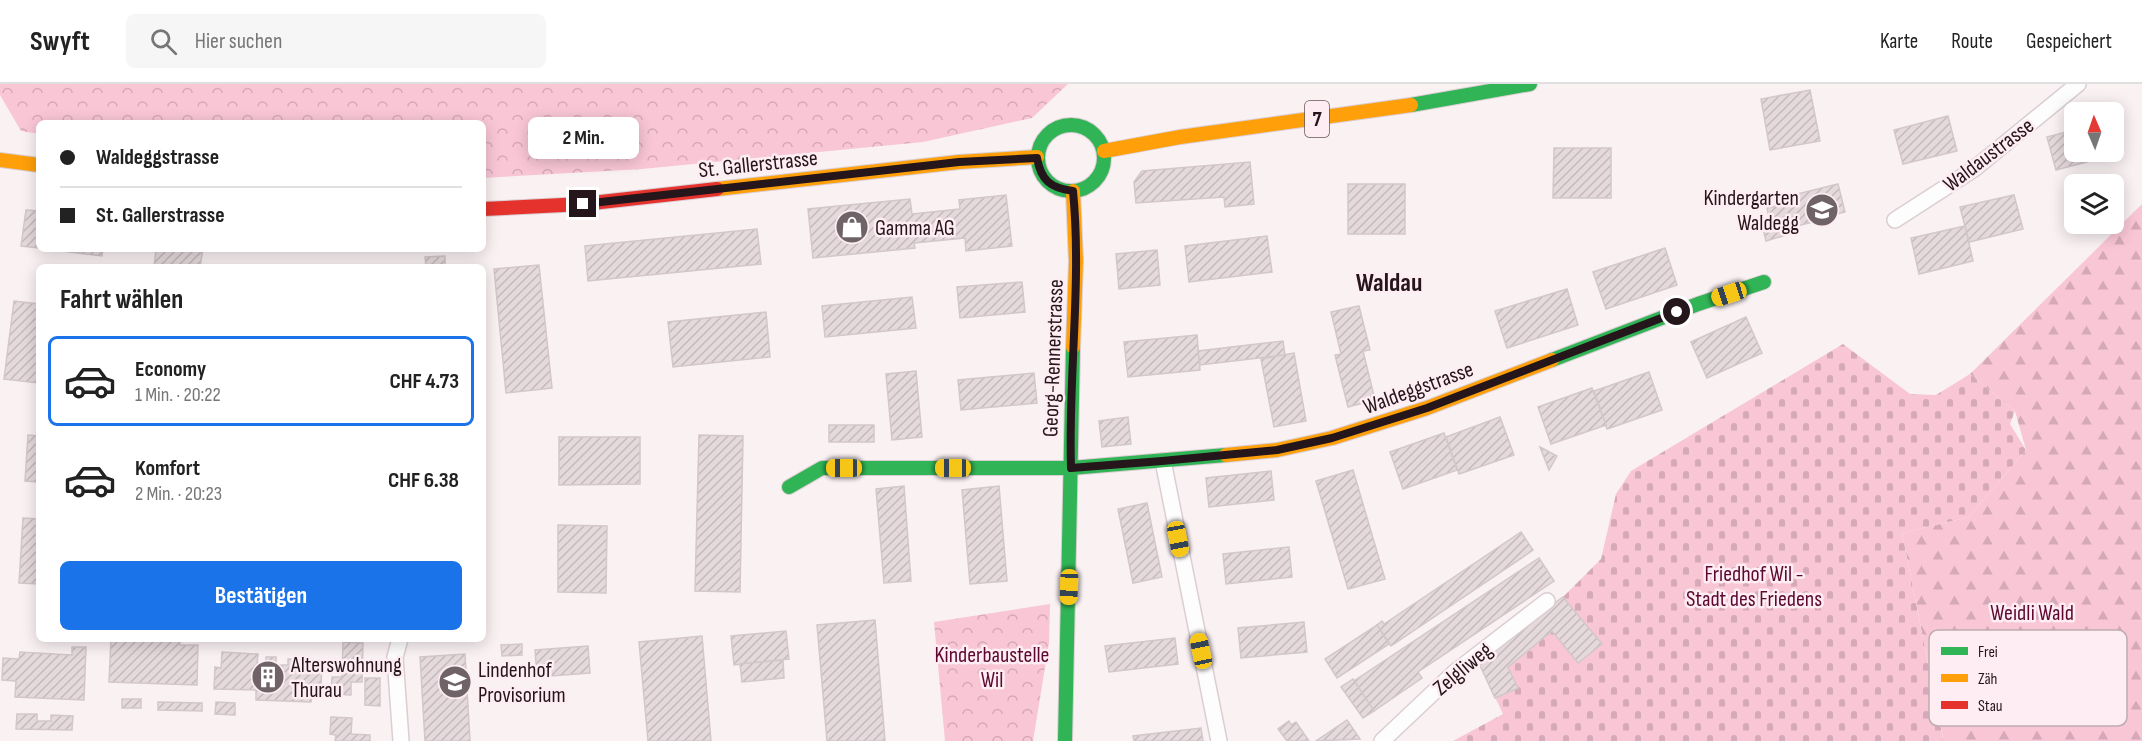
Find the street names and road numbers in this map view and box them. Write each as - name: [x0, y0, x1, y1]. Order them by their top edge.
- road number: 7: [1305, 101, 1329, 137]
- street label: Waldaustrasse: [1938, 112, 2040, 198]
- street label: St. Gallerstrasse: [697, 145, 819, 184]
- street label: Georg-Rennerstrasse: [1037, 279, 1070, 437]
- street label: Waldeggstrasse: [1360, 356, 1477, 421]
- street label: Zelgliweg: [1428, 637, 1498, 702]

